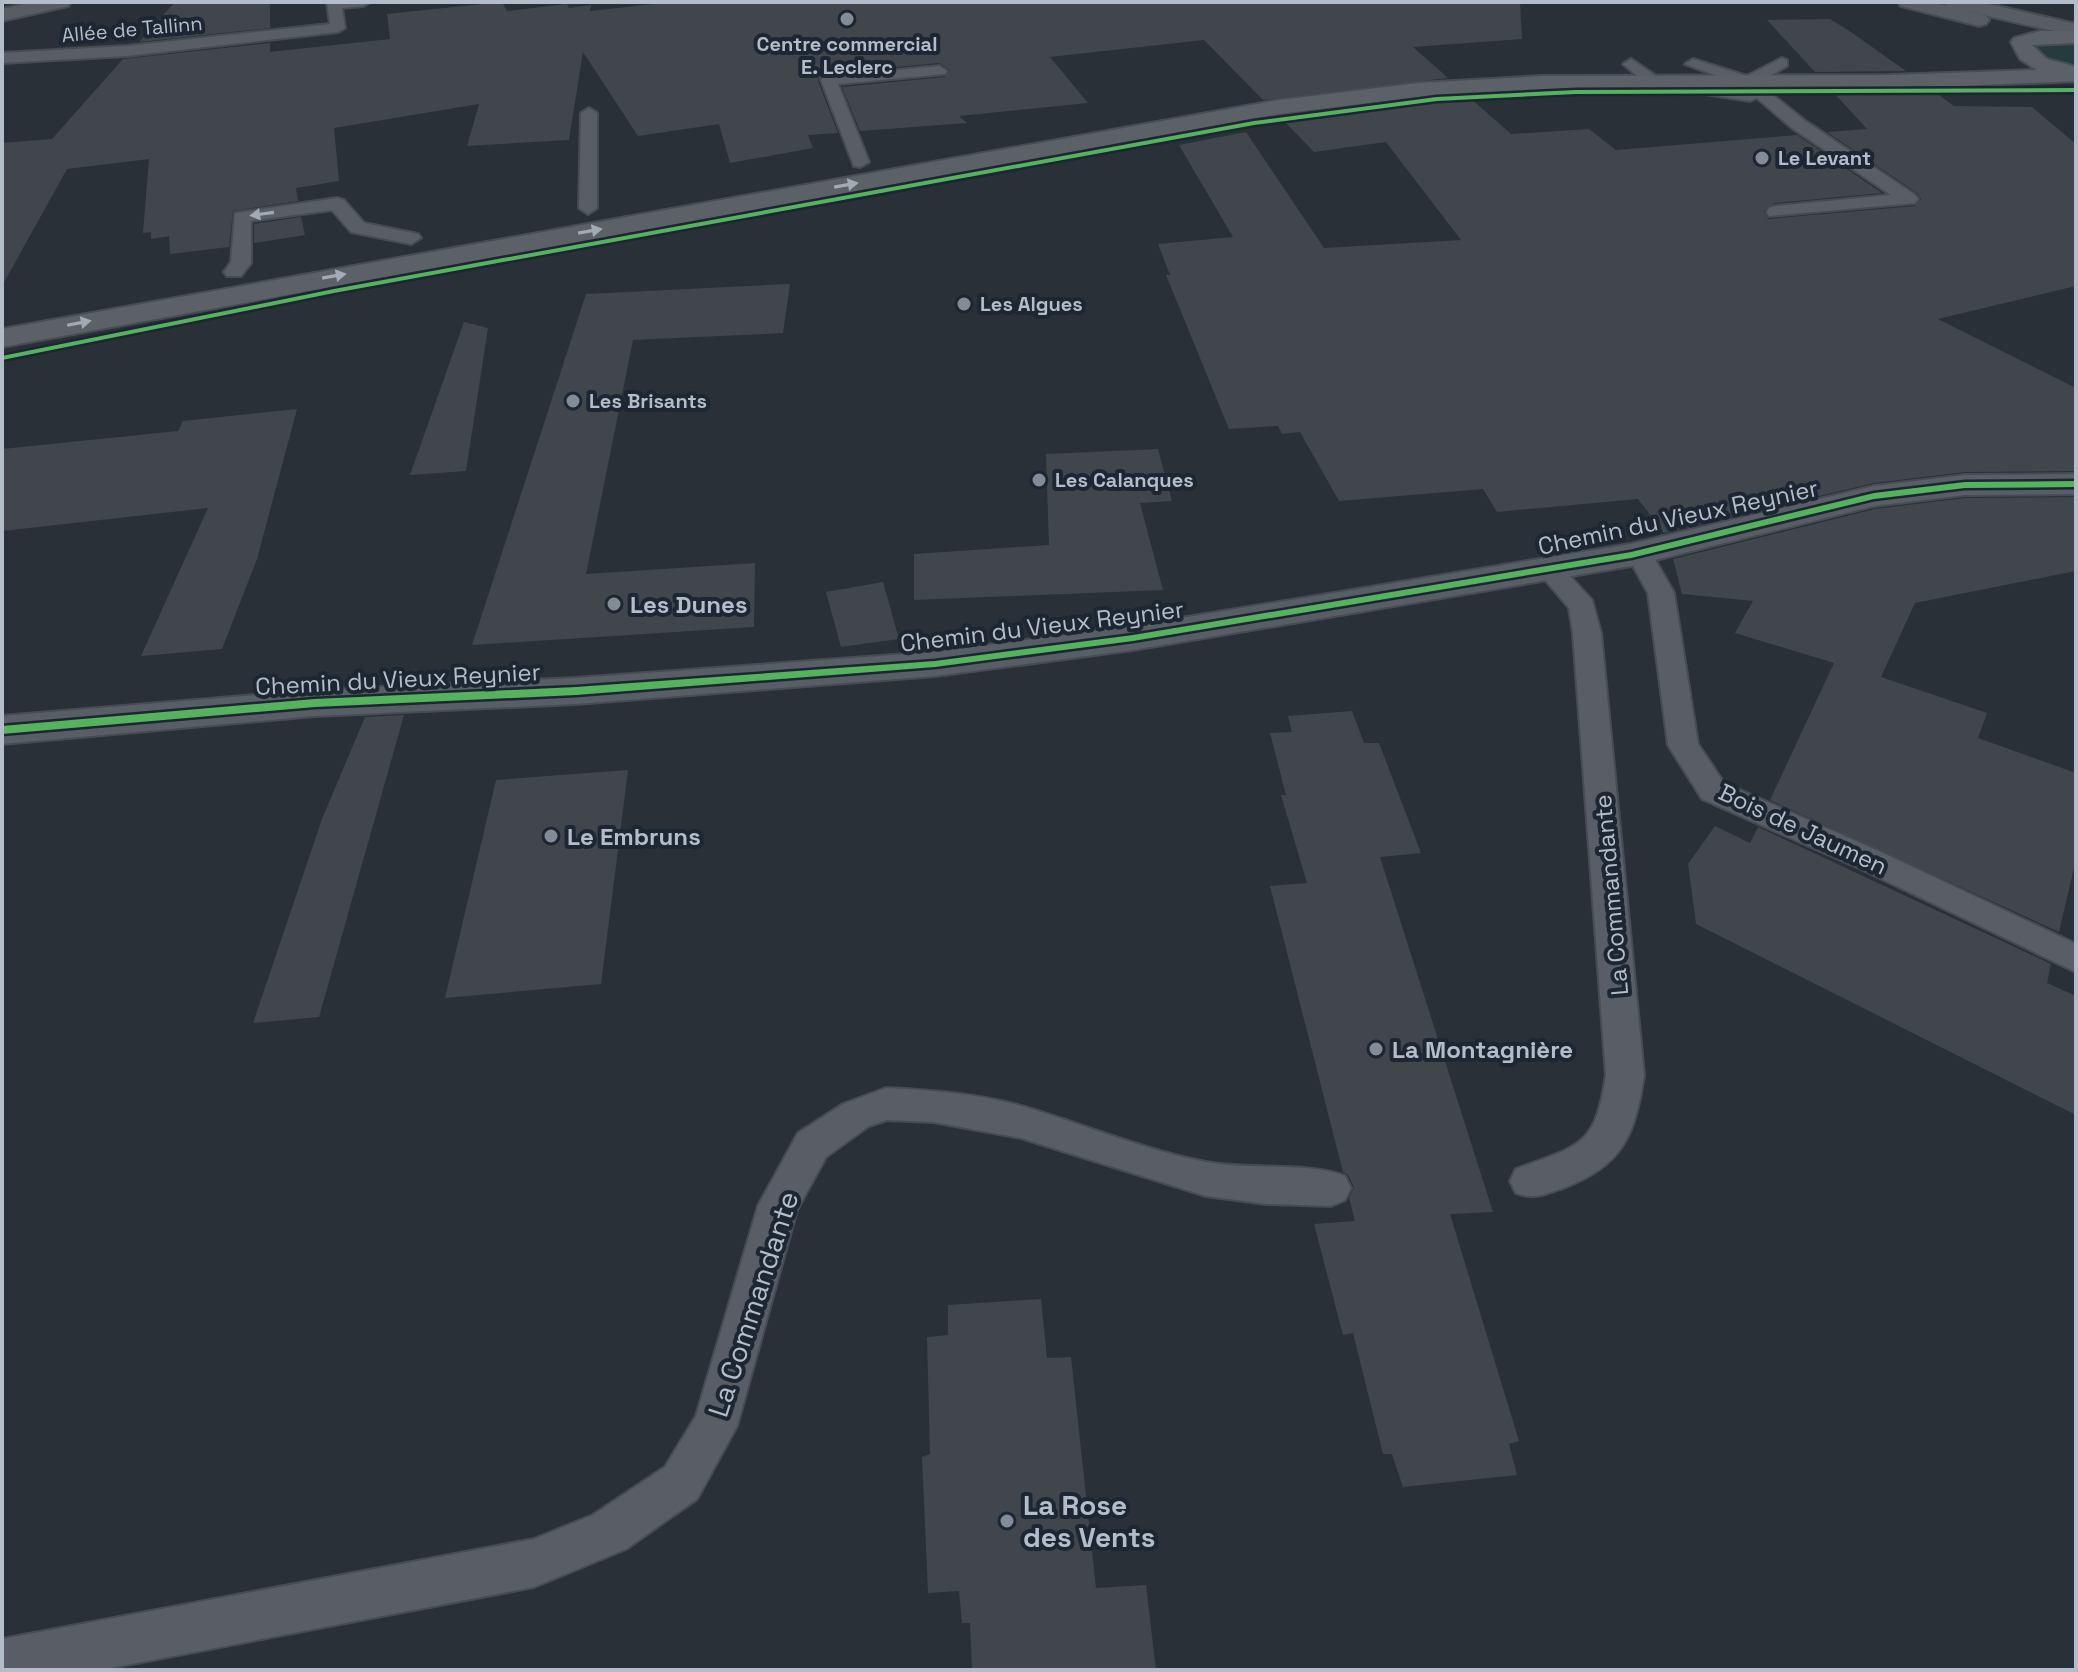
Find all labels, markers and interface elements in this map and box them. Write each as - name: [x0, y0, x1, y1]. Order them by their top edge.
- street label: Allée de Tallinn: [60, 10, 204, 48]
- marker: Centre commercial E. Leclerc: [838, 10, 856, 28]
- place label: Centre commercial E. Leclerc: [757, 31, 937, 80]
- place label: Le Levant: [1778, 145, 1871, 171]
- marker: Le Levant: [1753, 149, 1771, 167]
- one-way arrow: [834, 178, 859, 191]
- one-way arrow: [249, 208, 274, 221]
- one-way arrow: [578, 224, 603, 236]
- one-way arrow: [322, 270, 347, 282]
- place label: Les Algues: [980, 291, 1083, 317]
- marker: Les Algues: [955, 295, 973, 313]
- one-way arrow: [66, 316, 91, 329]
- place label: Les Brisants: [589, 388, 707, 414]
- marker: Les Brisants: [564, 392, 582, 410]
- place label: Les Calanques: [1055, 467, 1194, 493]
- marker: Les Calanques: [1030, 471, 1048, 489]
- street label: Chemin du Vieux Reynier: [1535, 472, 1821, 562]
- place label: Les Dunes: [630, 589, 748, 620]
- street label: Chemin du Vieux Reynier: [898, 593, 1186, 659]
- marker: Les Dunes: [605, 595, 623, 613]
- street label: Chemin du Vieux Reynier: [255, 656, 541, 702]
- street label: Bois de Jaumen: [1714, 776, 1892, 882]
- street label: La Commandante: [1587, 793, 1635, 997]
- place label: Le Embruns: [567, 821, 701, 852]
- marker: Le Embruns: [542, 827, 560, 845]
- place label: La Montagnière: [1392, 1034, 1573, 1065]
- marker: La Montagnière: [1367, 1040, 1385, 1058]
- street label: La Commandante: [700, 1187, 806, 1421]
- place label: La Rose des Vents: [1023, 1487, 1155, 1555]
- marker: La Rose des Vents: [998, 1512, 1016, 1530]

